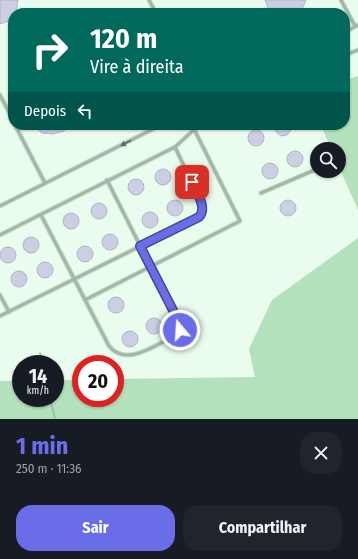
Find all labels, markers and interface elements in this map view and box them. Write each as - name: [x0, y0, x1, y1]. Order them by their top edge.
- text: 120 m: [90, 22, 157, 55]
- icon: right: [24, 24, 76, 76]
- text: Vire à direita: [90, 56, 184, 78]
- icon: left: [74, 100, 96, 122]
- text: Depois: [24, 102, 66, 120]
- one-way arrow: [120, 139, 132, 146]
- map controls: [310, 142, 346, 178]
- button: search: [310, 142, 346, 178]
- pin: [175, 165, 209, 199]
- icon: arrive: [181, 171, 203, 193]
- position arrow: [159, 309, 201, 351]
- speed limit sign: 20: [72, 355, 124, 407]
- text: 14: [29, 364, 47, 388]
- text: km/h: [27, 385, 49, 397]
- text: 1 min: [16, 432, 68, 460]
- button: close: [300, 432, 342, 474]
- text: 250 m · 11:36: [16, 461, 82, 476]
- button: Sair: [16, 505, 175, 551]
- button: Compartilhar: [183, 505, 342, 551]

